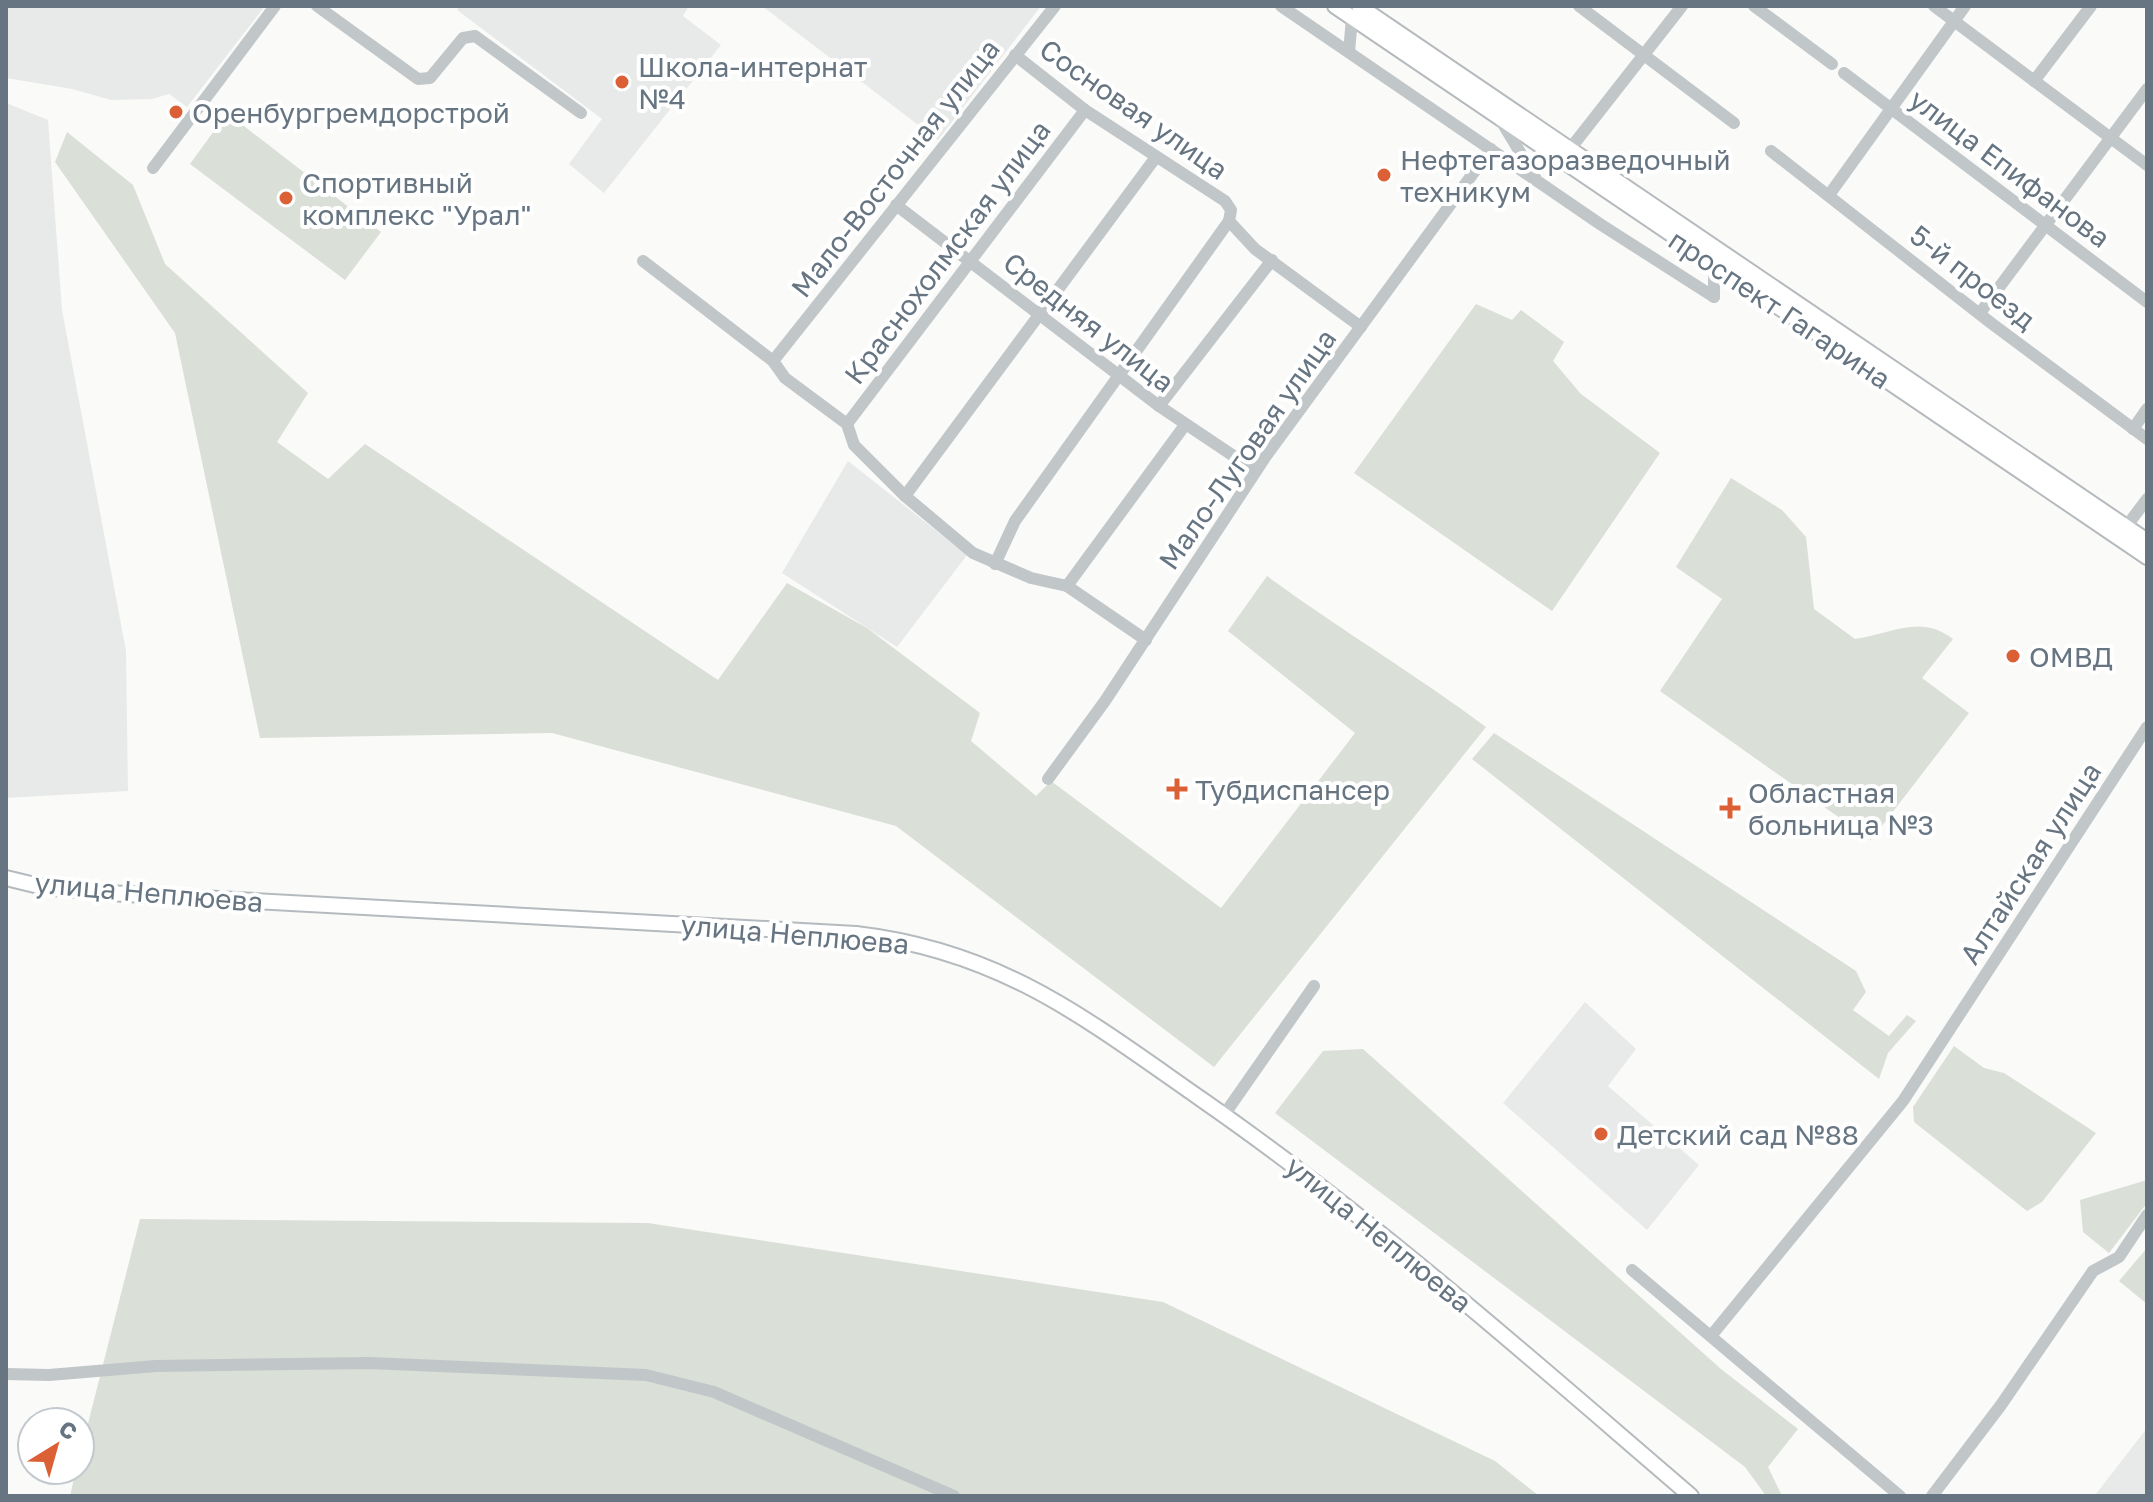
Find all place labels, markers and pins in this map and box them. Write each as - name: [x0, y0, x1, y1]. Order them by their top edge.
- place label: Школа-интернат №4: [638, 50, 868, 115]
- marker: Школа-интернат №4: [613, 73, 631, 91]
- place label: Оренбургремдорстрой: [192, 96, 510, 129]
- marker: Оренбургремдорстрой: [167, 103, 185, 121]
- place label: Нефтегазоразведочный техникум: [1400, 143, 1731, 208]
- place label: Спортивный комплекс "Урал": [302, 166, 531, 231]
- marker: Нефтегазоразведочный техникум: [1375, 166, 1393, 184]
- marker: Спортивный комплекс "Урал": [277, 189, 295, 207]
- place label: ОМВД: [2029, 640, 2113, 673]
- marker: ОМВД: [2004, 647, 2022, 665]
- place label: Тубдиспансер: [1195, 773, 1390, 806]
- place label: Областная больница №3: [1748, 776, 1934, 841]
- marker: Тубдиспансер: [1166, 778, 1188, 800]
- marker: Областная больница №3: [1719, 797, 1741, 819]
- place label: Детский сад №88: [1617, 1118, 1859, 1151]
- marker: Детский сад №88: [1592, 1125, 1610, 1143]

